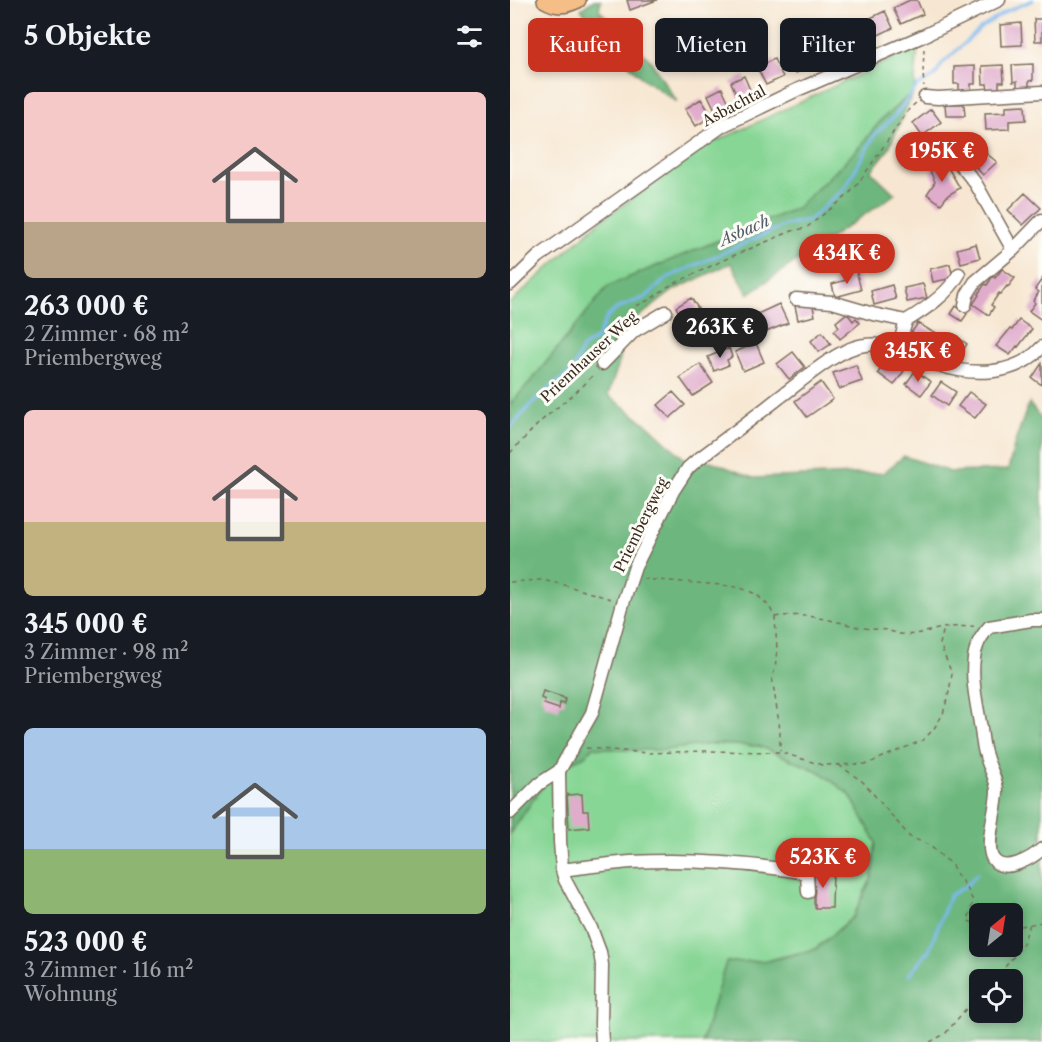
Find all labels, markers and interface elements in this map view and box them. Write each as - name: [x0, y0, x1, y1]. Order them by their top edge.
- chip: Kaufen: [528, 18, 643, 72]
- chip: Mieten: [655, 18, 768, 72]
- chip: Filter: [780, 18, 876, 72]
- text: 5 Objekte: [24, 20, 151, 52]
- icon: filters: [453, 20, 486, 53]
- street label: Asbachtal: [698, 81, 769, 131]
- icon: home: [201, 131, 309, 239]
- pin: 195K €: [893, 132, 991, 183]
- text: 195K €: [909, 139, 975, 163]
- water label: Asbach: [713, 210, 772, 251]
- pin: 434K €: [798, 234, 896, 285]
- text: 434K €: [813, 241, 881, 265]
- text: 263 000 €: [24, 290, 149, 322]
- street label: Priemhauser Weg: [536, 307, 641, 406]
- pin: 263K €: [671, 308, 769, 359]
- text: 263K €: [686, 315, 754, 339]
- text: 2 Zimmer · 68 m²: [24, 322, 189, 346]
- pin: 345K €: [869, 332, 967, 383]
- text: 345K €: [884, 339, 952, 363]
- text: Priembergweg: [24, 346, 162, 370]
- icon: home: [201, 449, 309, 557]
- street label: Priembergweg: [609, 474, 672, 575]
- text: 345 000 €: [24, 608, 148, 640]
- text: 3 Zimmer · 98 m²: [24, 640, 188, 664]
- text: Priembergweg: [24, 664, 162, 688]
- icon: home: [201, 767, 309, 875]
- pin: 523K €: [774, 838, 872, 889]
- text: 523K €: [789, 845, 857, 869]
- north arrow: [969, 903, 1023, 957]
- map controls: [969, 903, 1023, 1023]
- text: 523 000 €: [24, 926, 148, 958]
- text: 3 Zimmer · 116 m²: [24, 958, 193, 982]
- button: locate: [969, 969, 1023, 1023]
- text: Wohnung: [24, 982, 117, 1006]

